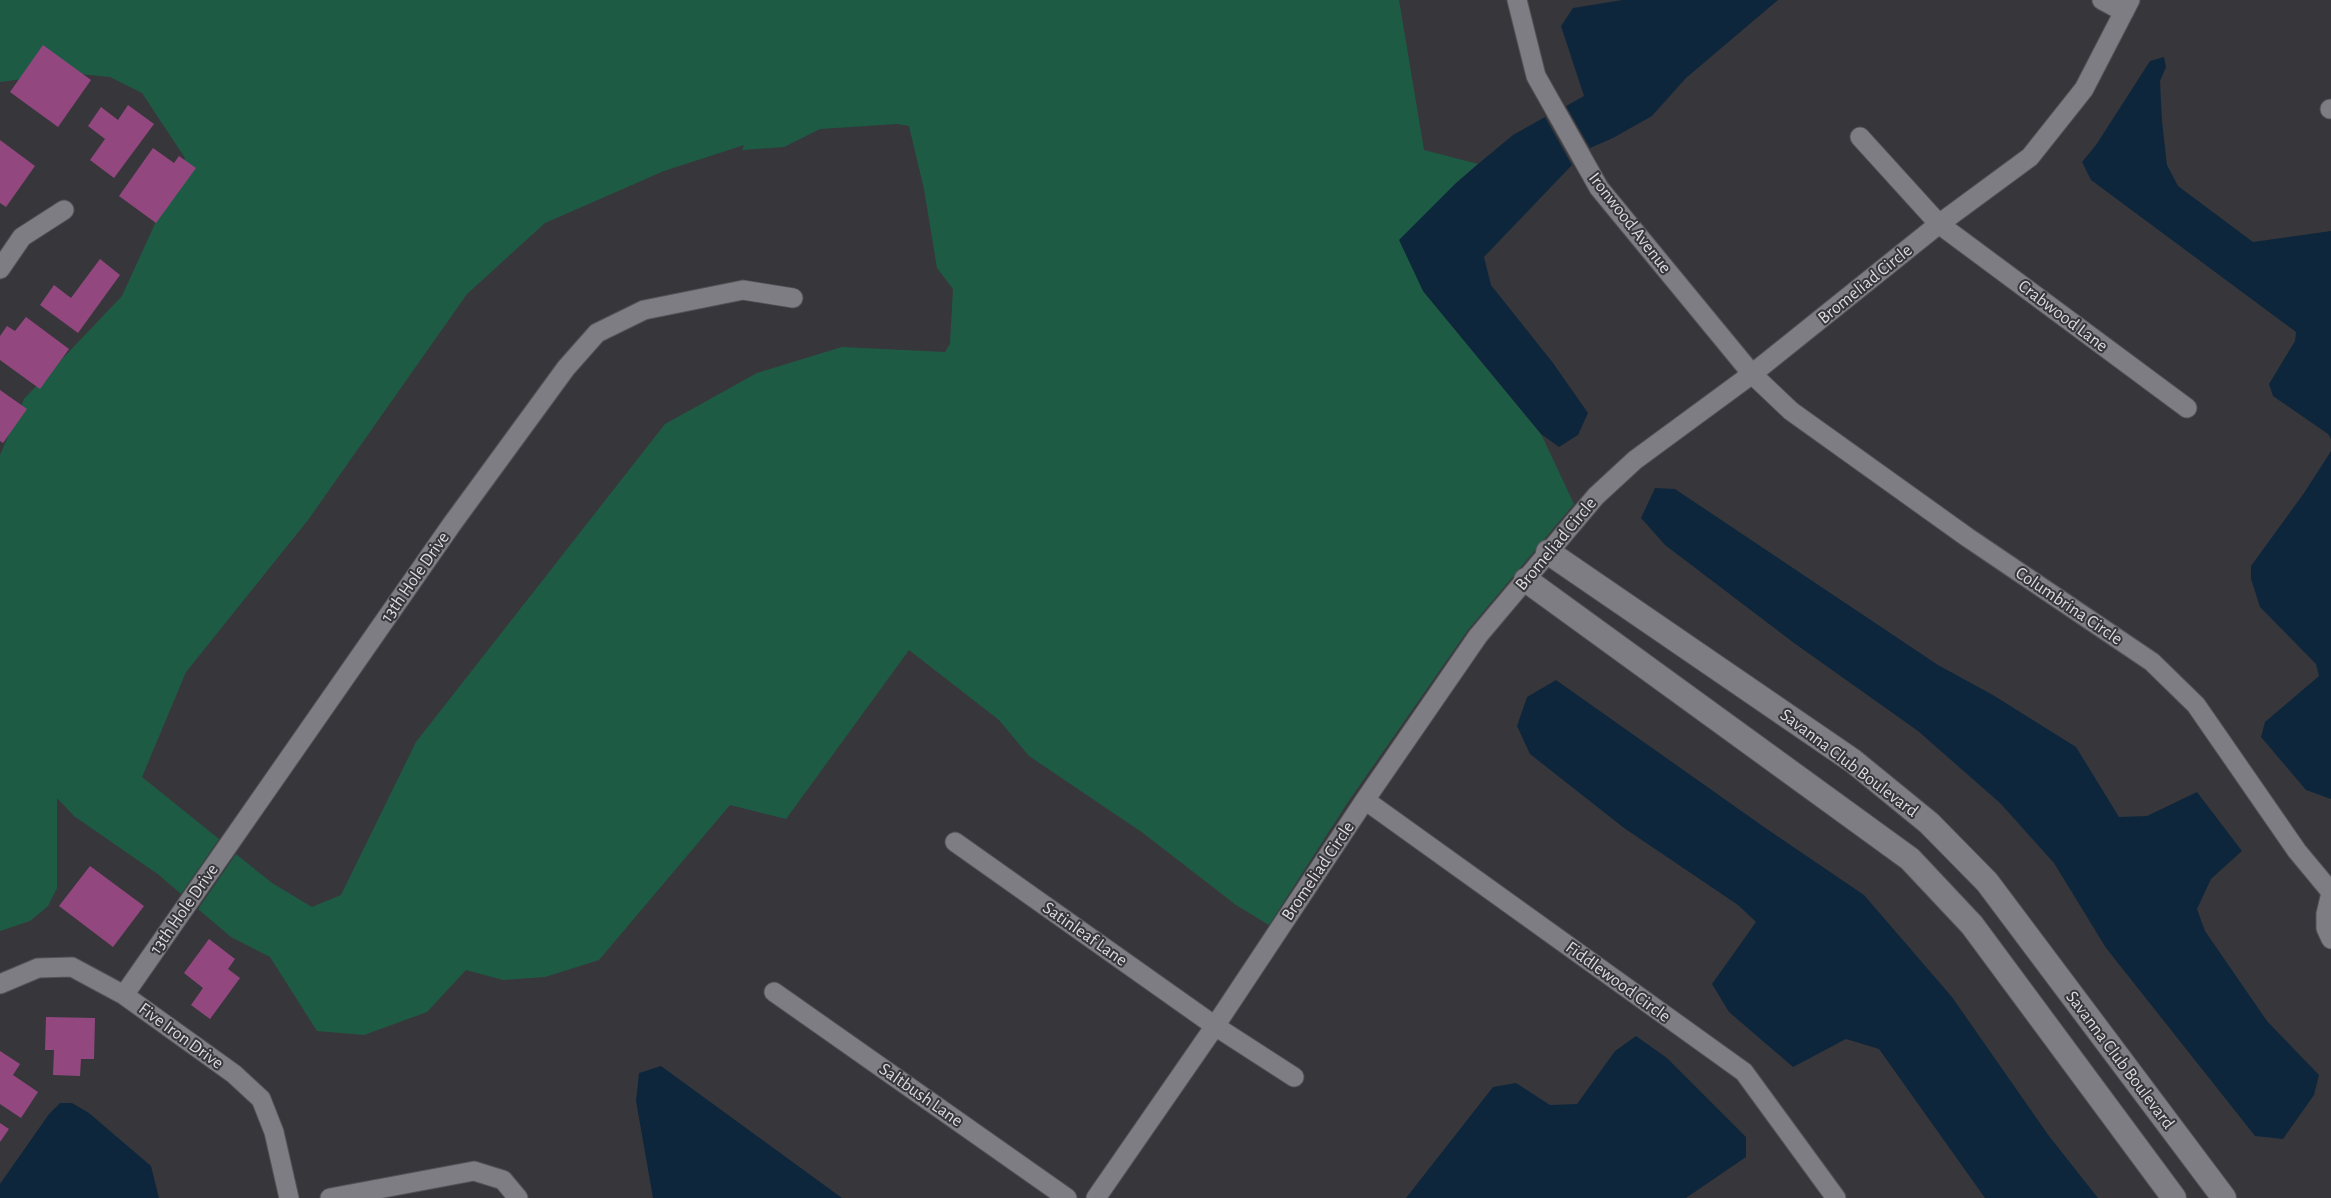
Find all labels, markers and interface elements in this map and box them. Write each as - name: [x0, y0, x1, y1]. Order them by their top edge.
- street label: Ironwood Avenue: [1584, 168, 1676, 278]
- street label: Bromeliad Circle: [1813, 239, 1917, 329]
- street label: Crabwood Lane: [2014, 275, 2112, 357]
- street label: Bromeliad Circle: [1511, 493, 1601, 595]
- street label: 13th Hole Drive: [376, 528, 454, 626]
- street label: Columbrina Circle: [2011, 562, 2127, 650]
- street label: Savanna Club Boulevard: [1776, 704, 1922, 822]
- street label: Bromeliad Circle: [1277, 817, 1359, 925]
- street label: 13th Hole Drive: [145, 860, 223, 958]
- street label: Satinleaf Lane: [1039, 897, 1131, 971]
- street label: Fiddlewood Circle: [1561, 937, 1675, 1027]
- street label: Savanna Club Boulevard: [2061, 987, 2179, 1133]
- street label: Five Iron Drive: [134, 998, 228, 1074]
- street label: Saltbush Lane: [875, 1058, 967, 1132]

